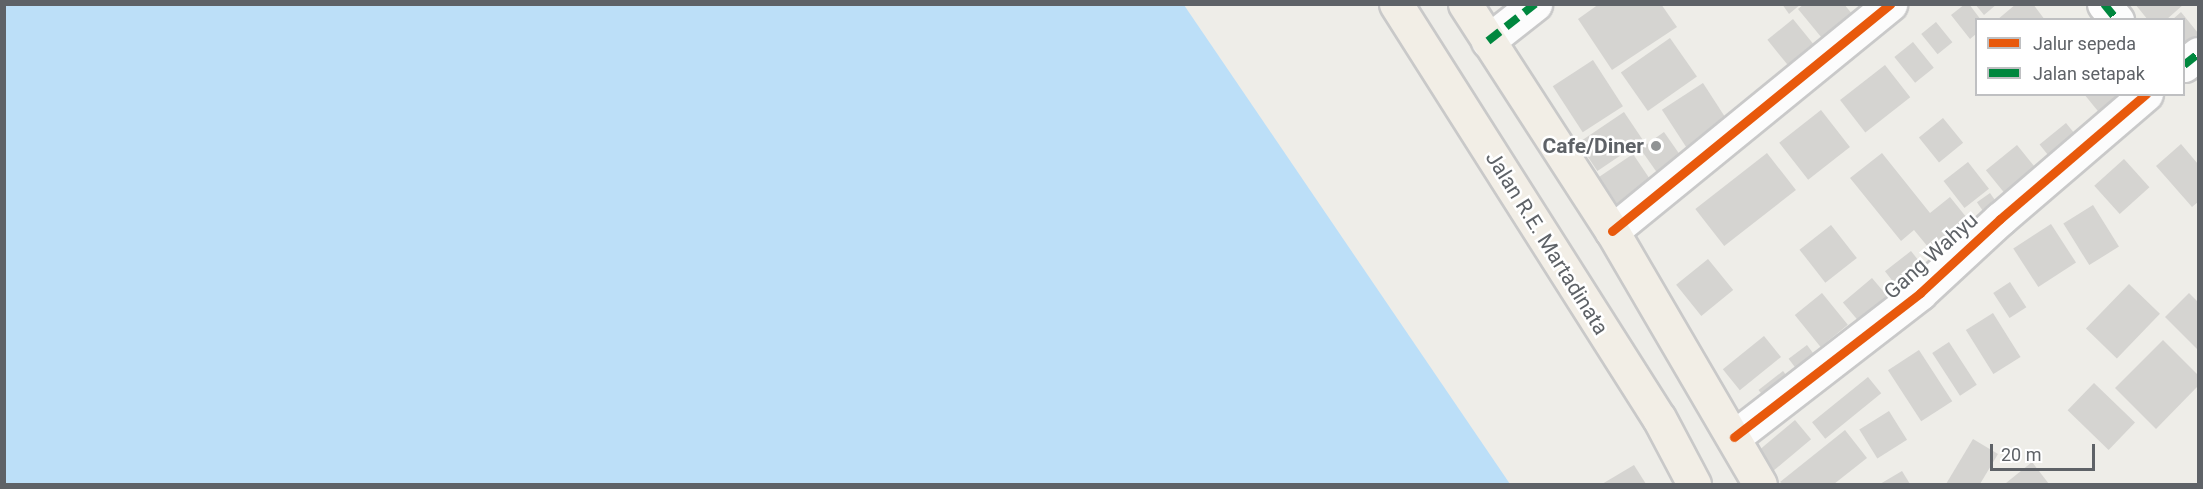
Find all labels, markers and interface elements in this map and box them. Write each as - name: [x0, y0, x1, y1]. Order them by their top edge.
- legend: [1975, 18, 2185, 96]
- text: Jalur sepeda: [2033, 33, 2136, 54]
- text: Jalan setapak: [2033, 63, 2145, 84]
- place label: Cafe/Diner: [1543, 133, 1644, 159]
- marker: Cafe/Diner: [1649, 139, 1663, 153]
- street label: Jalan R.E. Martadinata: [1480, 147, 1614, 339]
- street label: Gang Wahyu: [1879, 207, 1983, 305]
- scale bar: [1993, 432, 2098, 470]
- text: 20 m: [2001, 444, 2041, 465]

